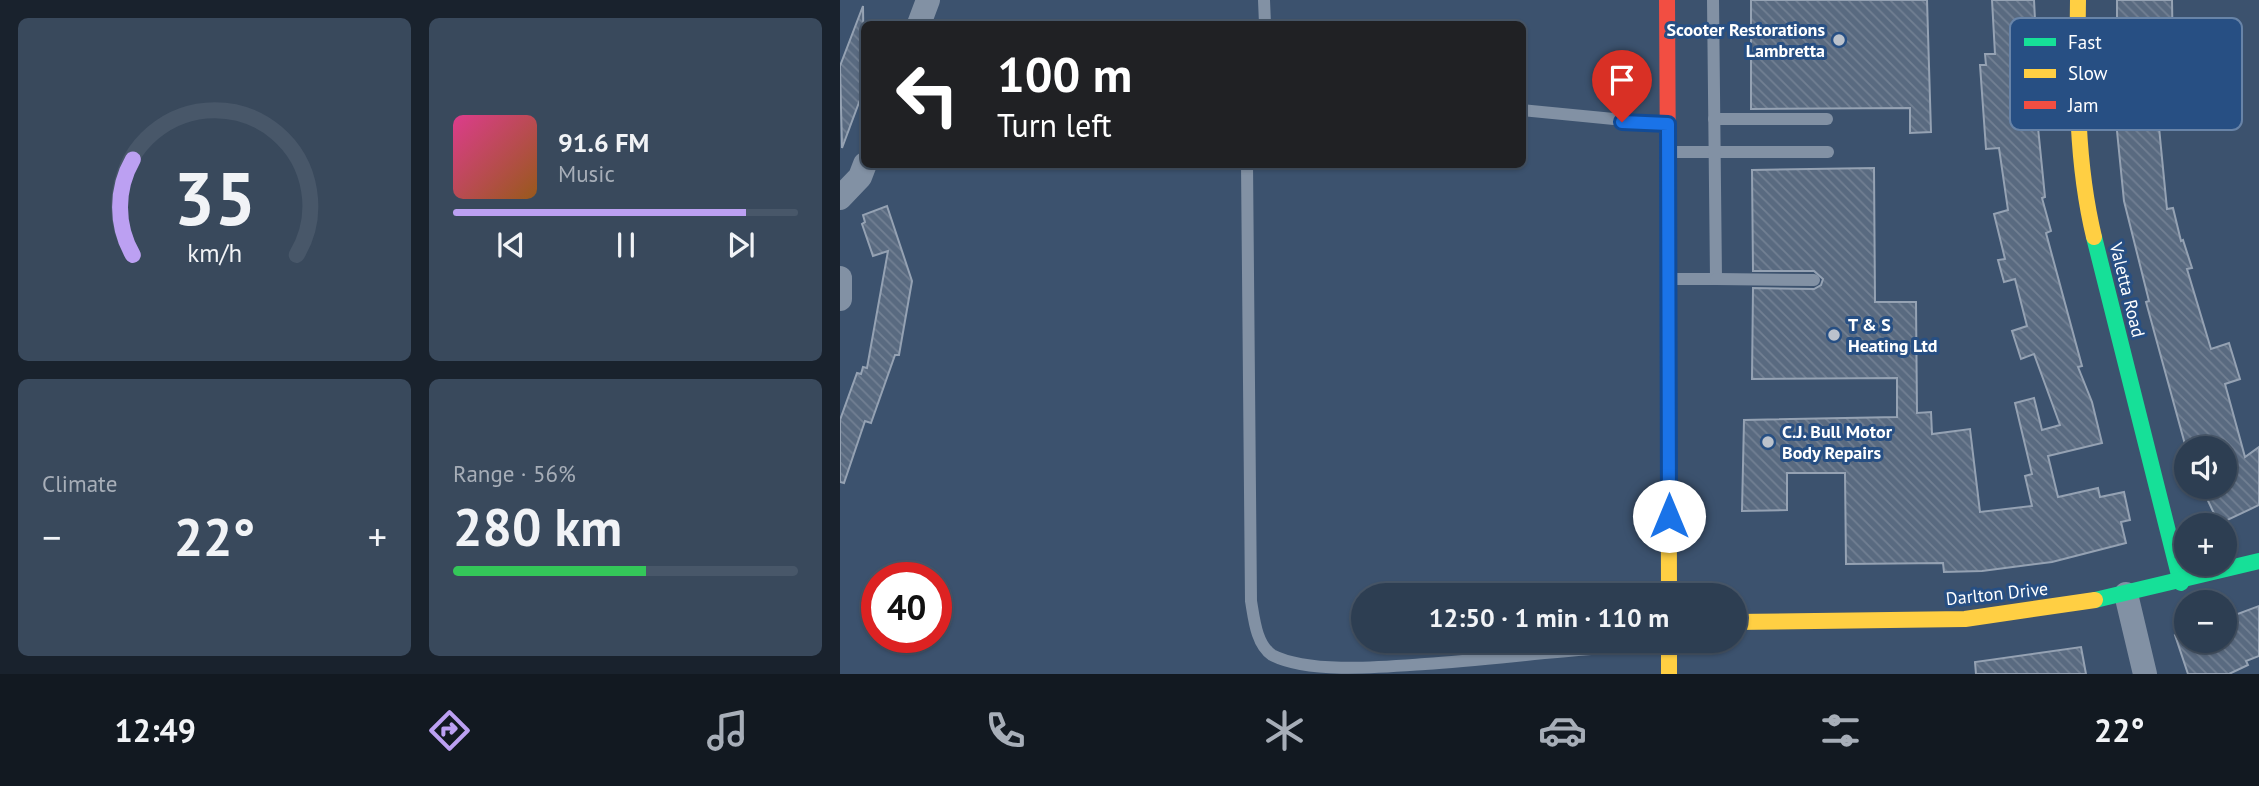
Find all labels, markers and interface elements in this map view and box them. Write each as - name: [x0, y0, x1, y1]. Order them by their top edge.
- place label: Scooter Restorations Lambretta: [1666, 18, 1825, 62]
- legend: [2010, 18, 2242, 130]
- text: Fast: [2068, 30, 2102, 54]
- marker: Scooter Restorations Lambretta: [1831, 32, 1847, 48]
- text: 100 m: [997, 42, 1132, 106]
- icon: left: [882, 49, 973, 140]
- pin: [1592, 50, 1652, 122]
- icon: arrive: [1603, 61, 1641, 99]
- text: Slow: [2068, 61, 2108, 85]
- text: Jam: [2067, 93, 2098, 117]
- text: Turn left: [997, 104, 1112, 146]
- text: 91.6 FM: [558, 126, 649, 159]
- text: 35: [173, 152, 256, 246]
- text: Music: [558, 159, 615, 188]
- icon: previous: [492, 226, 530, 264]
- icon: pause: [607, 226, 645, 264]
- icon: next: [722, 226, 760, 264]
- text: km/h: [187, 237, 242, 269]
- street label: Valetta Road: [2104, 239, 2150, 340]
- place label: T & S Heating Ltd: [1848, 313, 1938, 357]
- marker: T & S Heating Ltd: [1826, 327, 1842, 343]
- place label: C.J. Bull Motor Body Repairs: [1782, 420, 1893, 464]
- marker: C.J. Bull Motor Body Repairs: [1760, 434, 1776, 450]
- map controls: [2174, 436, 2237, 653]
- button: sound: [2174, 436, 2237, 499]
- text: Range · 56%: [453, 459, 576, 488]
- text: Climate: [42, 469, 117, 498]
- position arrow: [1632, 479, 1706, 553]
- text: 280 km: [453, 493, 622, 560]
- text: 22°: [174, 503, 255, 570]
- text: −: [42, 512, 61, 561]
- text: +: [368, 512, 387, 561]
- button: +: [2174, 513, 2237, 576]
- speed limit sign: 40: [861, 562, 952, 653]
- street label: Darlton Drive: [1945, 577, 2049, 610]
- button: −: [2174, 590, 2237, 653]
- text: 12:50 · 1 min · 110 m: [1429, 601, 1669, 634]
- icon: directions: [425, 706, 474, 755]
- icon: music: [703, 706, 752, 755]
- icon: phone: [981, 706, 1030, 755]
- icon: climate: [1260, 706, 1309, 755]
- icon: car: [1538, 706, 1587, 755]
- icon: filters: [1816, 706, 1865, 755]
- text: 12:49: [115, 709, 196, 751]
- text: 22°: [2094, 709, 2144, 751]

